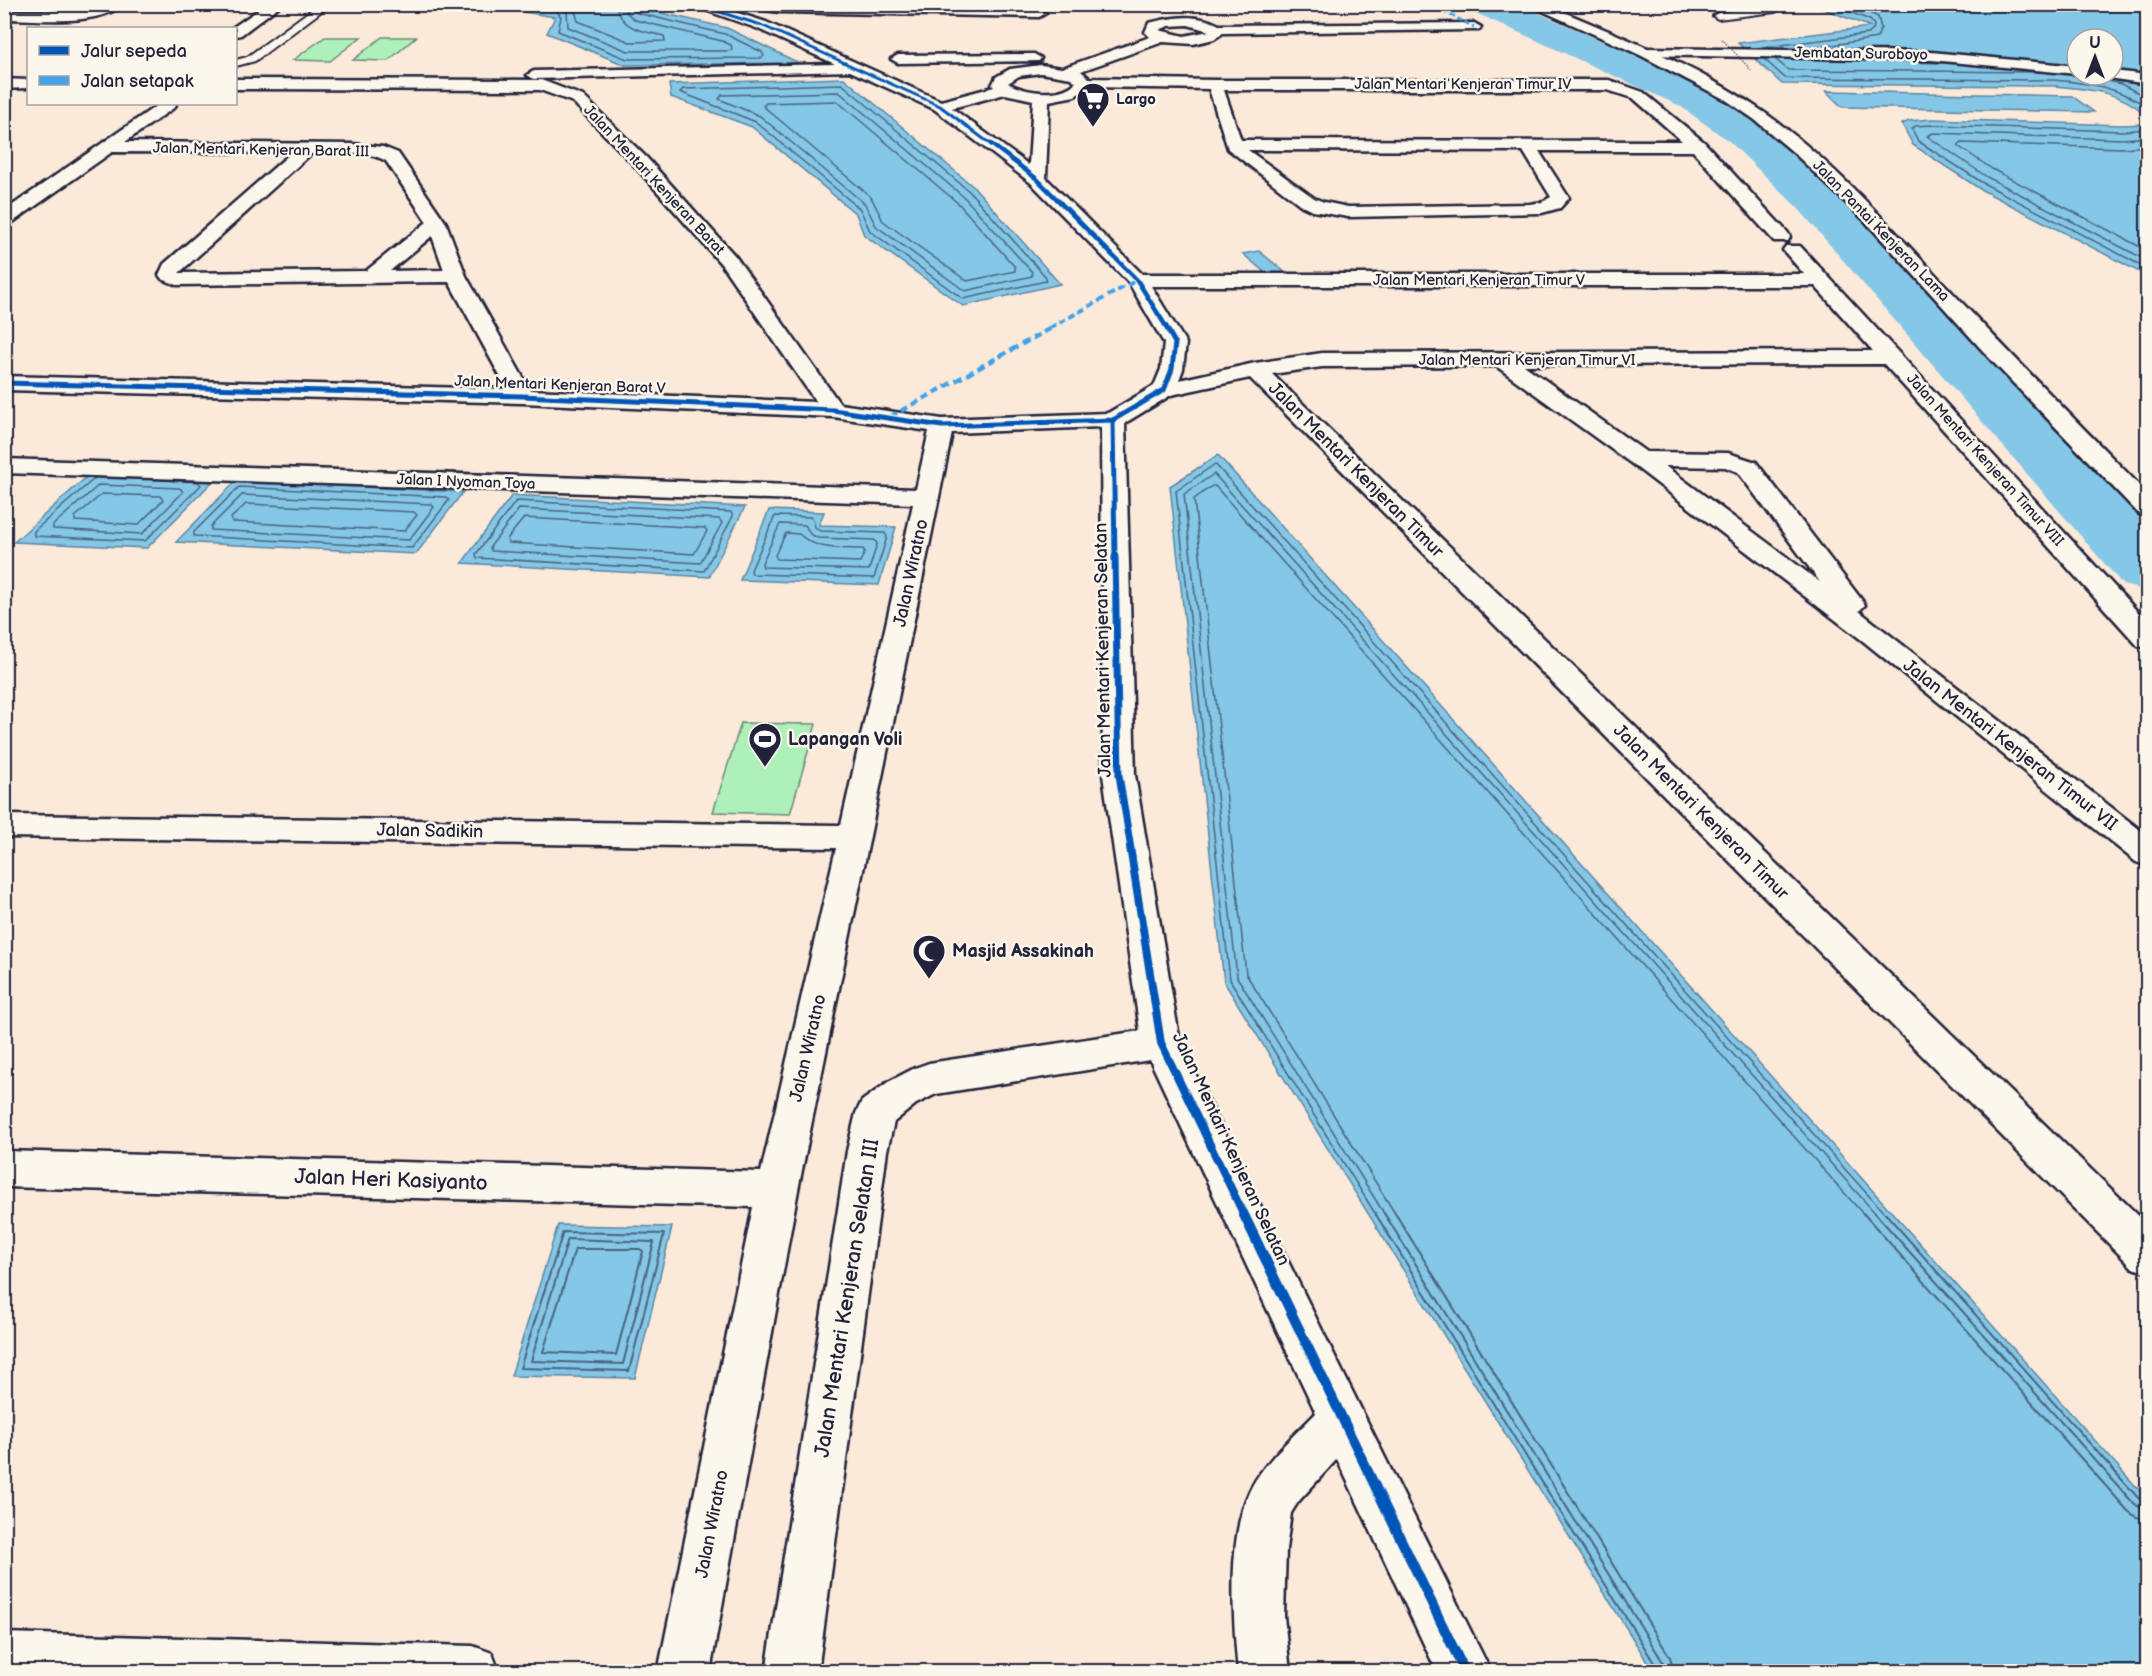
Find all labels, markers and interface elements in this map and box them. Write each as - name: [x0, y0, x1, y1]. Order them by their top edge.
- legend: [27, 27, 237, 105]
- north arrow: [2065, 27, 2125, 87]
- text: U: [2089, 34, 2101, 53]
- text: Jalur sepeda: [81, 41, 187, 62]
- street label: Jembatan Suroboyo: [1794, 43, 1928, 65]
- text: Jalan setapak: [81, 71, 194, 92]
- street label: Jalan Mentari Kenjeran Timur IV: [1354, 75, 1572, 94]
- supermarket icon: Largo: [1075, 81, 1111, 128]
- place label: Largo: [1116, 90, 1156, 109]
- street label: Jalan Mentari Kenjeran Barat: [579, 101, 729, 259]
- street label: Jalan Mentari Kenjeran Barat III: [153, 139, 370, 161]
- street label: Jalan Pantai Kenjeran Lama: [1808, 156, 1954, 306]
- street label: Jalan Mentari Kenjeran Timur V: [1373, 271, 1586, 290]
- street label: Jalan Mentari Kenjeran Timur VI: [1419, 351, 1636, 370]
- street label: Jalan Mentari Kenjeran Timur VIII: [1902, 370, 2068, 551]
- street label: Jalan Mentari Kenjeran Barat V: [454, 372, 667, 398]
- street label: Jalan Mentari Kenjeran Timur: [1264, 378, 1448, 562]
- street label: Jalan I Nyoman Toya: [396, 470, 536, 494]
- street label: Jalan Wiratno: [889, 517, 933, 629]
- street label: Jalan Mentari Kenjeran Selatan: [1090, 523, 1116, 777]
- street label: Jalan Mentari Kenjeran Timur VII: [1899, 655, 2121, 835]
- street label: Jalan Mentari Kenjeran Timur: [1609, 720, 1793, 904]
- sports icon: Lapangan Voli: [747, 721, 783, 768]
- place label: Lapangan Voli: [788, 729, 903, 750]
- street label: Jalan Sadikin: [376, 820, 484, 842]
- mosque icon: Masjid Assakinah: [911, 933, 947, 980]
- place label: Masjid Assakinah: [952, 941, 1094, 962]
- street label: Jalan Wiratno: [785, 992, 831, 1104]
- street label: Jalan Mentari Kenjeran Selatan: [1168, 1029, 1294, 1269]
- street label: Jalan Mentari Kenjeran Selatan III: [809, 1137, 885, 1459]
- street label: Jalan Heri Kasiyanto: [294, 1164, 488, 1196]
- street label: Jalan Wiratno: [691, 1468, 733, 1580]

